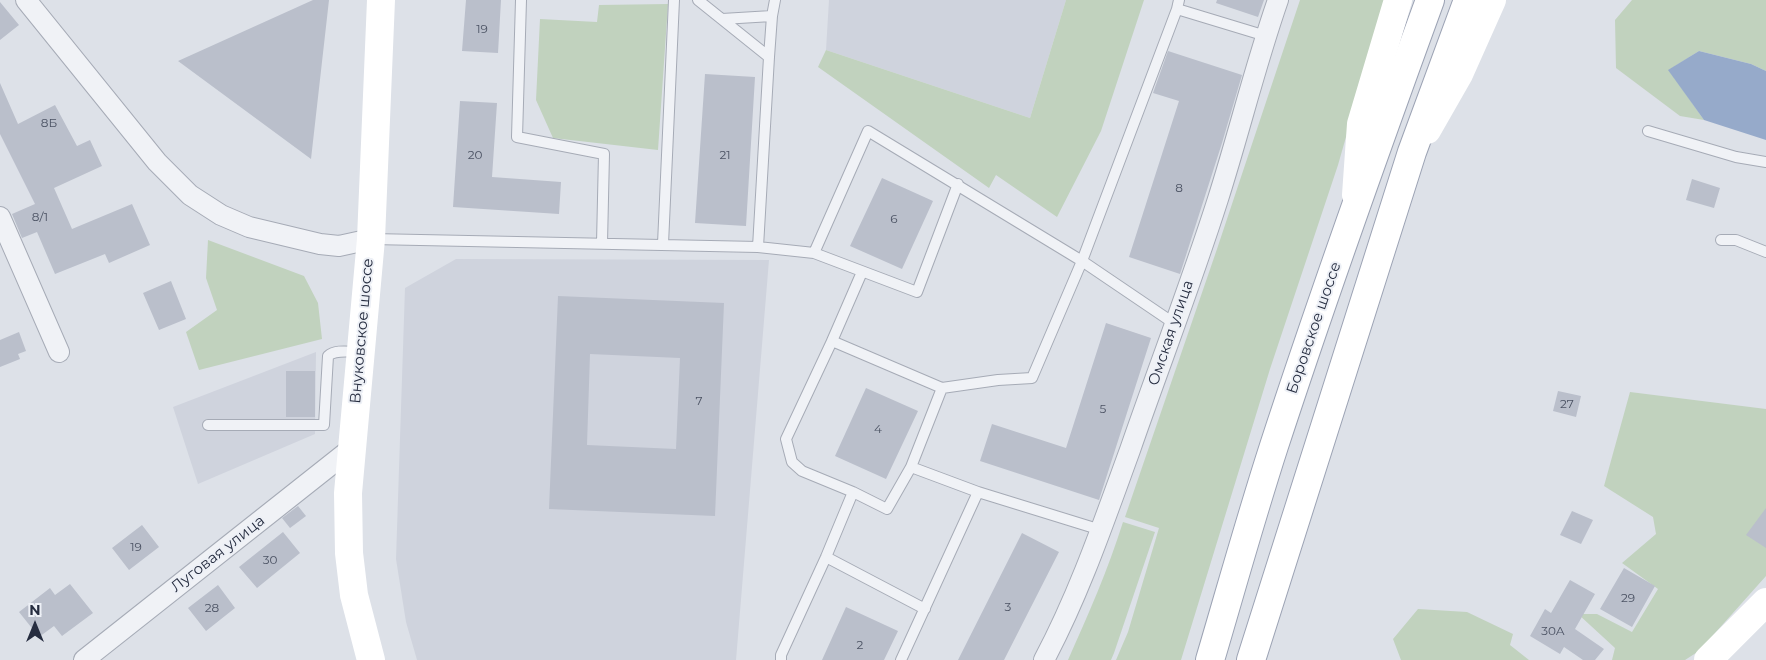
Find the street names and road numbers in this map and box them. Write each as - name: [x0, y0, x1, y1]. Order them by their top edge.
- street label: Внуковское шоссе: [347, 258, 377, 404]
- street label: Боровское шоссе: [1283, 260, 1345, 396]
- street label: Омская улица: [1145, 278, 1197, 388]
- street label: Луговая улица: [167, 512, 269, 596]

